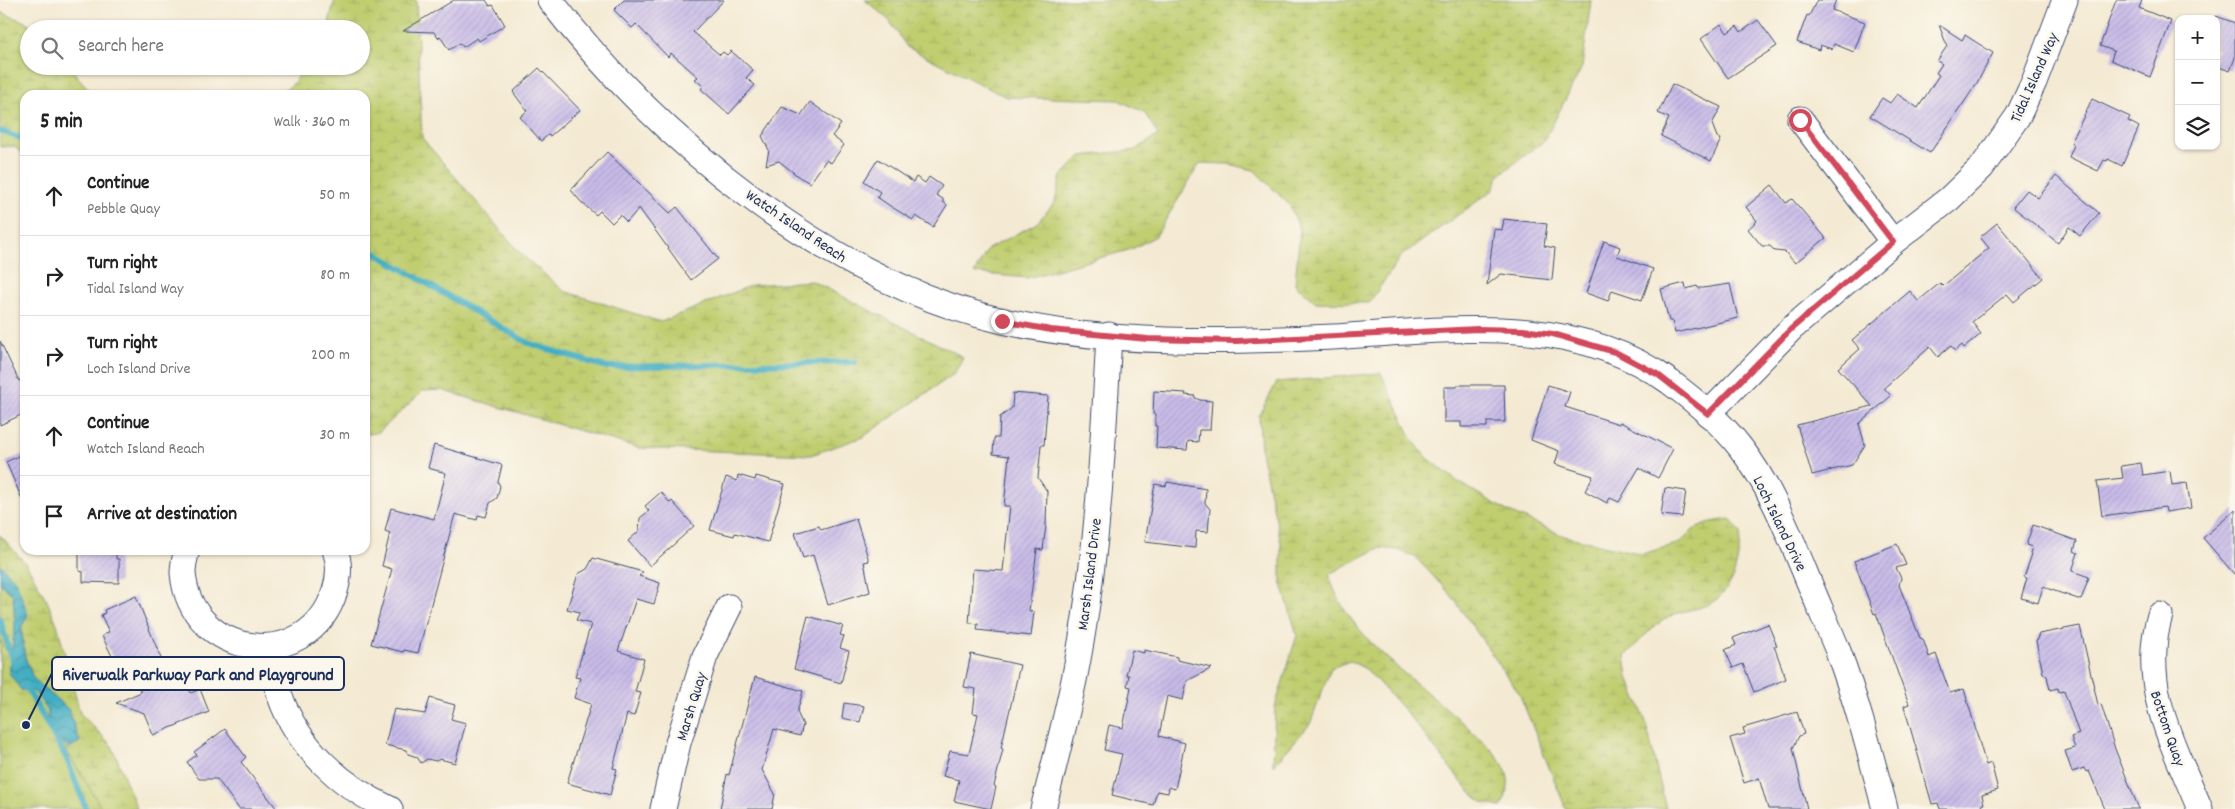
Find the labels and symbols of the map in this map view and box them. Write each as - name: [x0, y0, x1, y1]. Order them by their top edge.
- street label: Tidal Island Way: [2005, 29, 2066, 127]
- route start: [1789, 109, 1812, 132]
- street label: Watch Island Reach: [740, 185, 851, 270]
- route end: [991, 310, 1014, 333]
- street label: Loch Island Drive: [1746, 473, 1812, 576]
- street label: Marsh Island Drive: [1072, 517, 1109, 632]
- callout: Riverwalk Parkway Park and Playground: [52, 657, 344, 690]
- text: Riverwalk Parkway Park and Playground: [62, 664, 334, 689]
- street label: Marsh Quay: [671, 669, 714, 744]
- street label: Bottom Quay: [2143, 688, 2190, 770]

